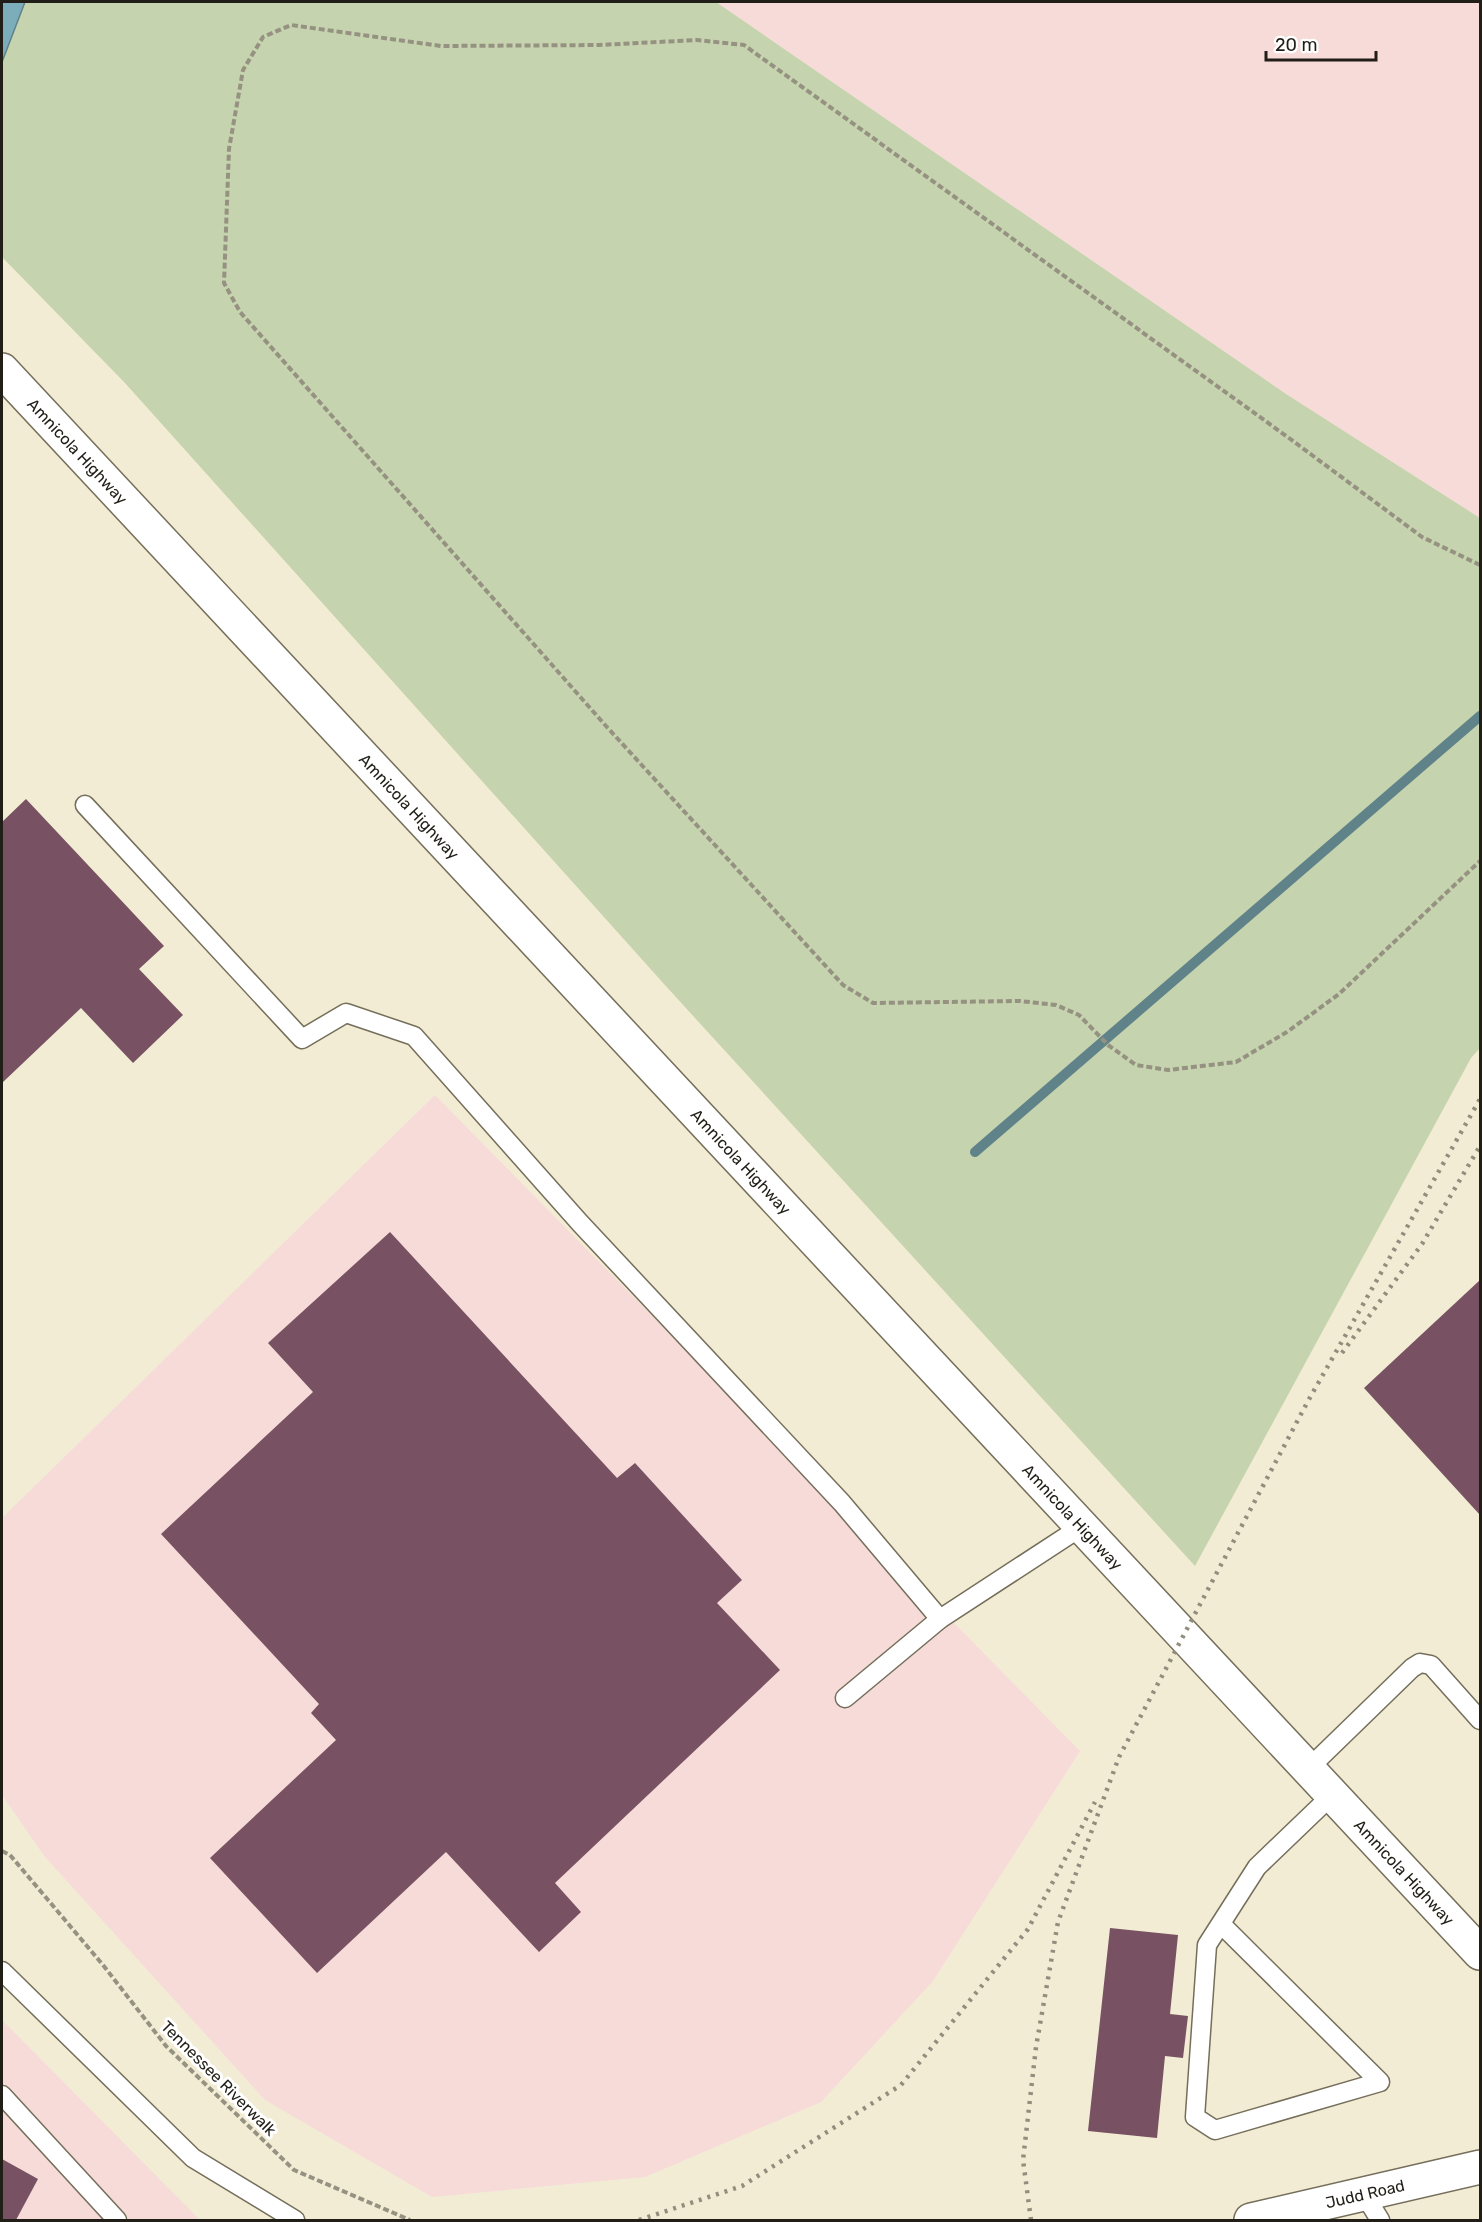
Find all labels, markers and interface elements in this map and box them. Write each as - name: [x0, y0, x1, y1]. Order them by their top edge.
- scale bar: [1266, 24, 1376, 62]
- text: 20 m: [1275, 34, 1317, 56]
- street label: Amnicola Highway: [23, 395, 131, 508]
- street label: Amnicola Highway: [355, 750, 463, 864]
- street label: Amnicola Highway: [687, 1105, 795, 1219]
- street label: Amnicola Highway: [1018, 1460, 1126, 1574]
- street label: Amnicola Highway: [1350, 1816, 1458, 1929]
- street label: Tennessee Riverwalk: [157, 2017, 281, 2140]
- street label: Judd Road: [1324, 2176, 1407, 2212]

